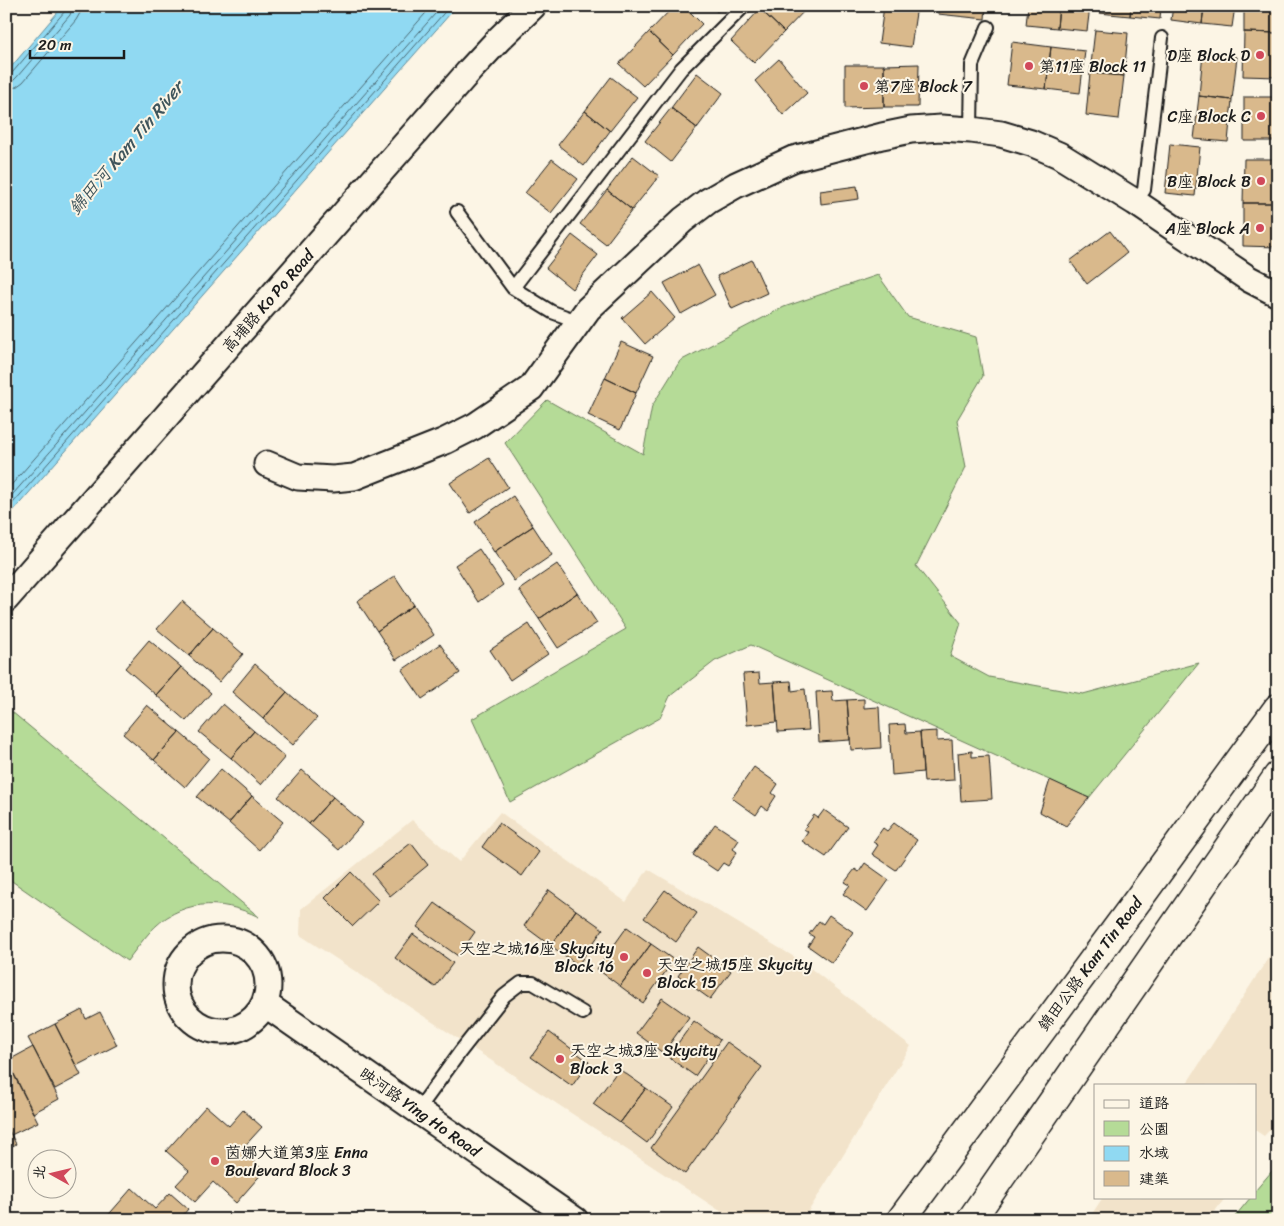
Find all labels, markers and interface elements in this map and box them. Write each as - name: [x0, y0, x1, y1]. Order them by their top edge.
- scale bar: [30, 28, 124, 60]
- text: 20 m: [38, 32, 72, 58]
- place label: D座 Block D: [1167, 41, 1250, 70]
- marker: D座 Block D: [1254, 49, 1266, 61]
- place label: 第11座 Block 11: [1039, 52, 1146, 81]
- marker: 第11座 Block 11: [1023, 60, 1035, 72]
- water label: 錦田河 Kam Tin River: [60, 71, 194, 222]
- place label: 第7座 Block 7: [874, 72, 973, 101]
- marker: 第7座 Block 7: [858, 80, 870, 92]
- place label: C座 Block C: [1167, 102, 1251, 131]
- marker: C座 Block C: [1255, 110, 1267, 122]
- place label: B座 Block B: [1167, 167, 1251, 196]
- marker: B座 Block B: [1255, 175, 1267, 187]
- place label: A座 Block A: [1164, 214, 1250, 243]
- marker: A座 Block A: [1254, 222, 1266, 234]
- street label: 高埔路 Ko Po Road: [214, 241, 323, 359]
- street label: 錦田公路 Kam Tin Road: [1030, 889, 1151, 1037]
- place label: 天空之城16座 Skycity Block 16: [459, 934, 615, 981]
- place label: 天空之城15座 Skycity Block 15: [657, 950, 813, 997]
- marker: 天空之城16座 Skycity Block 16: [618, 951, 630, 963]
- marker: 天空之城15座 Skycity Block 15: [641, 967, 653, 979]
- place label: 天空之城3座 Skycity Block 3: [570, 1036, 718, 1083]
- marker: 天空之城3座 Skycity Block 3: [554, 1053, 566, 1065]
- street label: 映河路 Ying Ho Road: [353, 1059, 488, 1166]
- legend: [1094, 1084, 1256, 1198]
- text: 道路: [1139, 1090, 1169, 1116]
- text: 公園: [1139, 1116, 1169, 1142]
- place label: 茵娜大道第3座 Enna Boulevard Block 3: [225, 1138, 368, 1185]
- text: 水域: [1139, 1140, 1169, 1166]
- north arrow: [28, 1148, 78, 1198]
- marker: 茵娜大道第3座 Enna Boulevard Block 3: [209, 1155, 221, 1167]
- text: 北: [26, 1164, 53, 1181]
- text: 建築: [1139, 1166, 1169, 1192]

